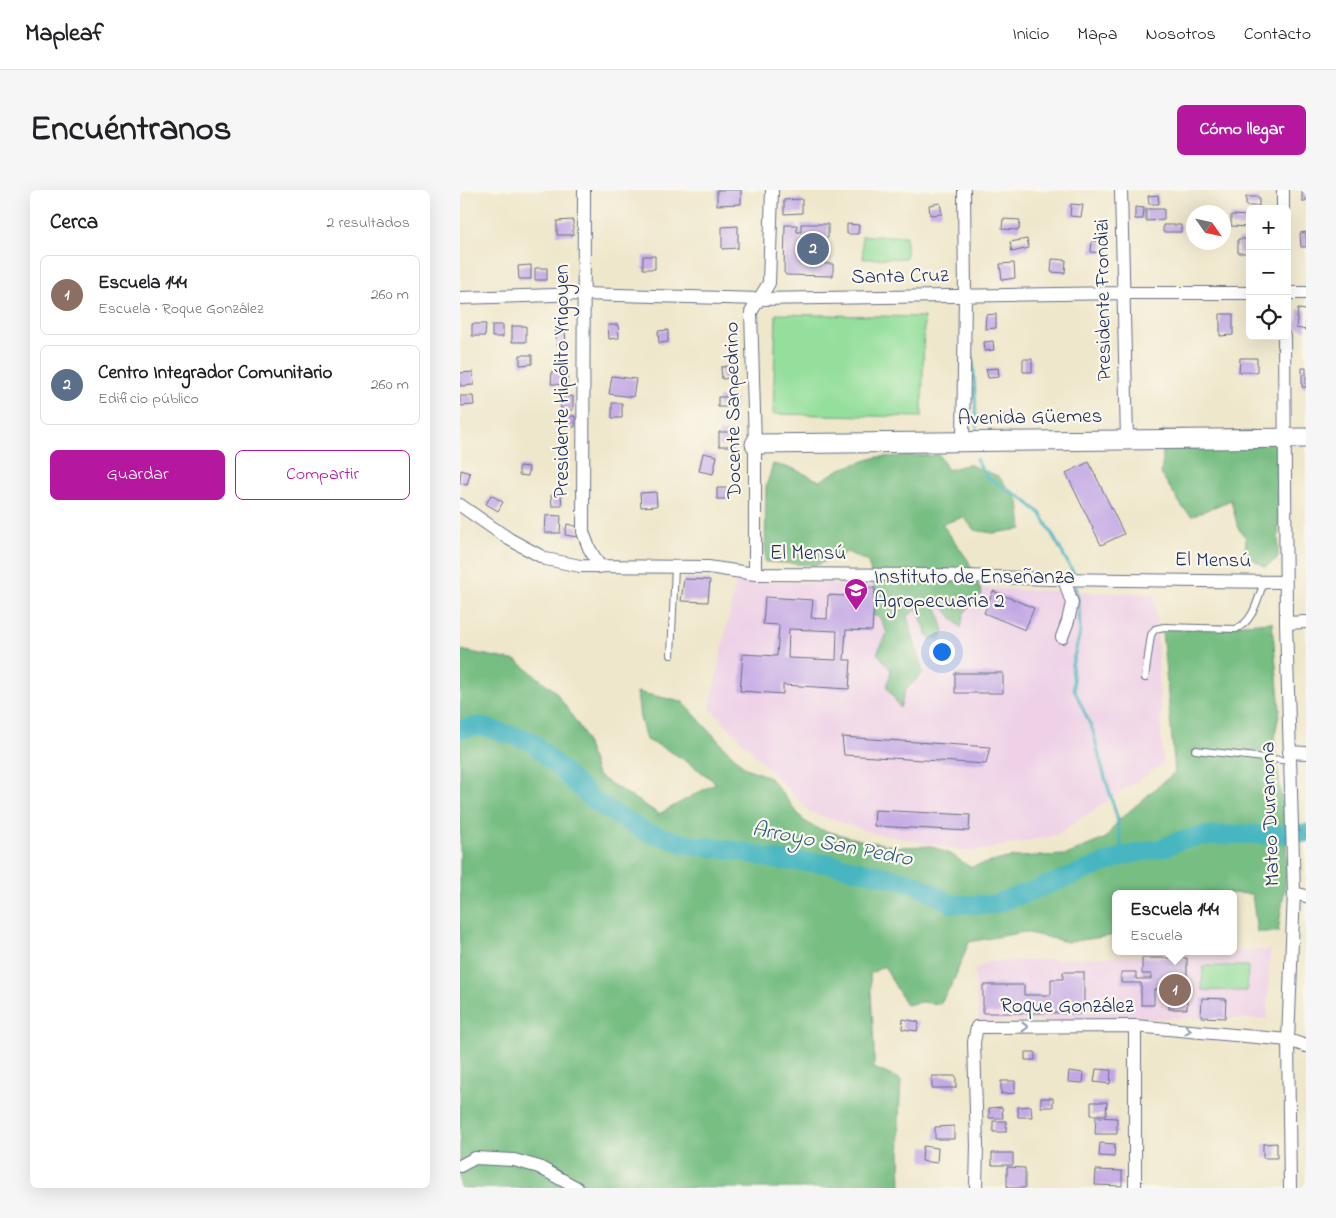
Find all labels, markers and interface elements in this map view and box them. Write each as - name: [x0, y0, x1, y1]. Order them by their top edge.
- text: Mapleaf: [25, 17, 104, 52]
- text: Inicio: [1012, 22, 1049, 48]
- text: Mapa: [1077, 22, 1118, 48]
- text: Nosotros: [1146, 22, 1216, 48]
- text: Contacto: [1244, 22, 1311, 48]
- text: Encuéntranos: [30, 105, 232, 156]
- button: Cómo llegar: [1177, 105, 1306, 155]
- north arrow: [1186, 205, 1231, 250]
- map controls: [1246, 205, 1291, 340]
- button: +: [1246, 205, 1291, 250]
- text: Cerca: [50, 208, 98, 238]
- text: 2 resultados: [327, 211, 410, 235]
- street label: Presidente Frondizi: [1088, 219, 1120, 381]
- pin: 2: [797, 230, 829, 268]
- button: −: [1246, 250, 1291, 295]
- street label: Santa Cruz: [851, 261, 949, 293]
- street label: Presidente Hipólito Yrigoyen: [548, 264, 580, 498]
- text: Escuela 144: [98, 270, 187, 297]
- text: 1: [64, 283, 70, 307]
- text: 260 m: [371, 283, 409, 307]
- button: locate: [1246, 295, 1291, 340]
- text: Escuela · Roque González: [98, 297, 264, 321]
- street label: Docente Sanpedrino: [717, 321, 751, 500]
- text: Centro Integrador Comunitario: [98, 360, 332, 387]
- text: 2: [63, 373, 71, 397]
- text: 260 m: [371, 373, 409, 397]
- text: Edificio público: [98, 387, 199, 411]
- street label: Avenida Güemes: [957, 402, 1103, 434]
- button: Guardar: [50, 450, 225, 500]
- button: Compartir: [235, 450, 410, 500]
- street label: El Mensú: [770, 539, 846, 569]
- street label: El Mensú: [1174, 545, 1252, 577]
- place label: Instituto de Enseñanza Agropecuaria 2: [874, 563, 1075, 619]
- school or university icon: Instituto de Enseñanza Agropecuaria 2: [843, 577, 869, 611]
- your location: [929, 639, 955, 665]
- street label: Mateo Duranona: [1253, 741, 1289, 887]
- water label: Arroyo San Pedro: [749, 814, 916, 877]
- popup: [1112, 890, 1237, 955]
- text: Escuela 144: [1130, 897, 1219, 924]
- text: Escuela: [1130, 924, 1183, 948]
- pin: 1: [1159, 971, 1191, 1009]
- street label: Roque González: [1000, 992, 1134, 1022]
- one-way arrow: [1022, 1022, 1030, 1032]
- one-way arrow: [1184, 1025, 1192, 1036]

